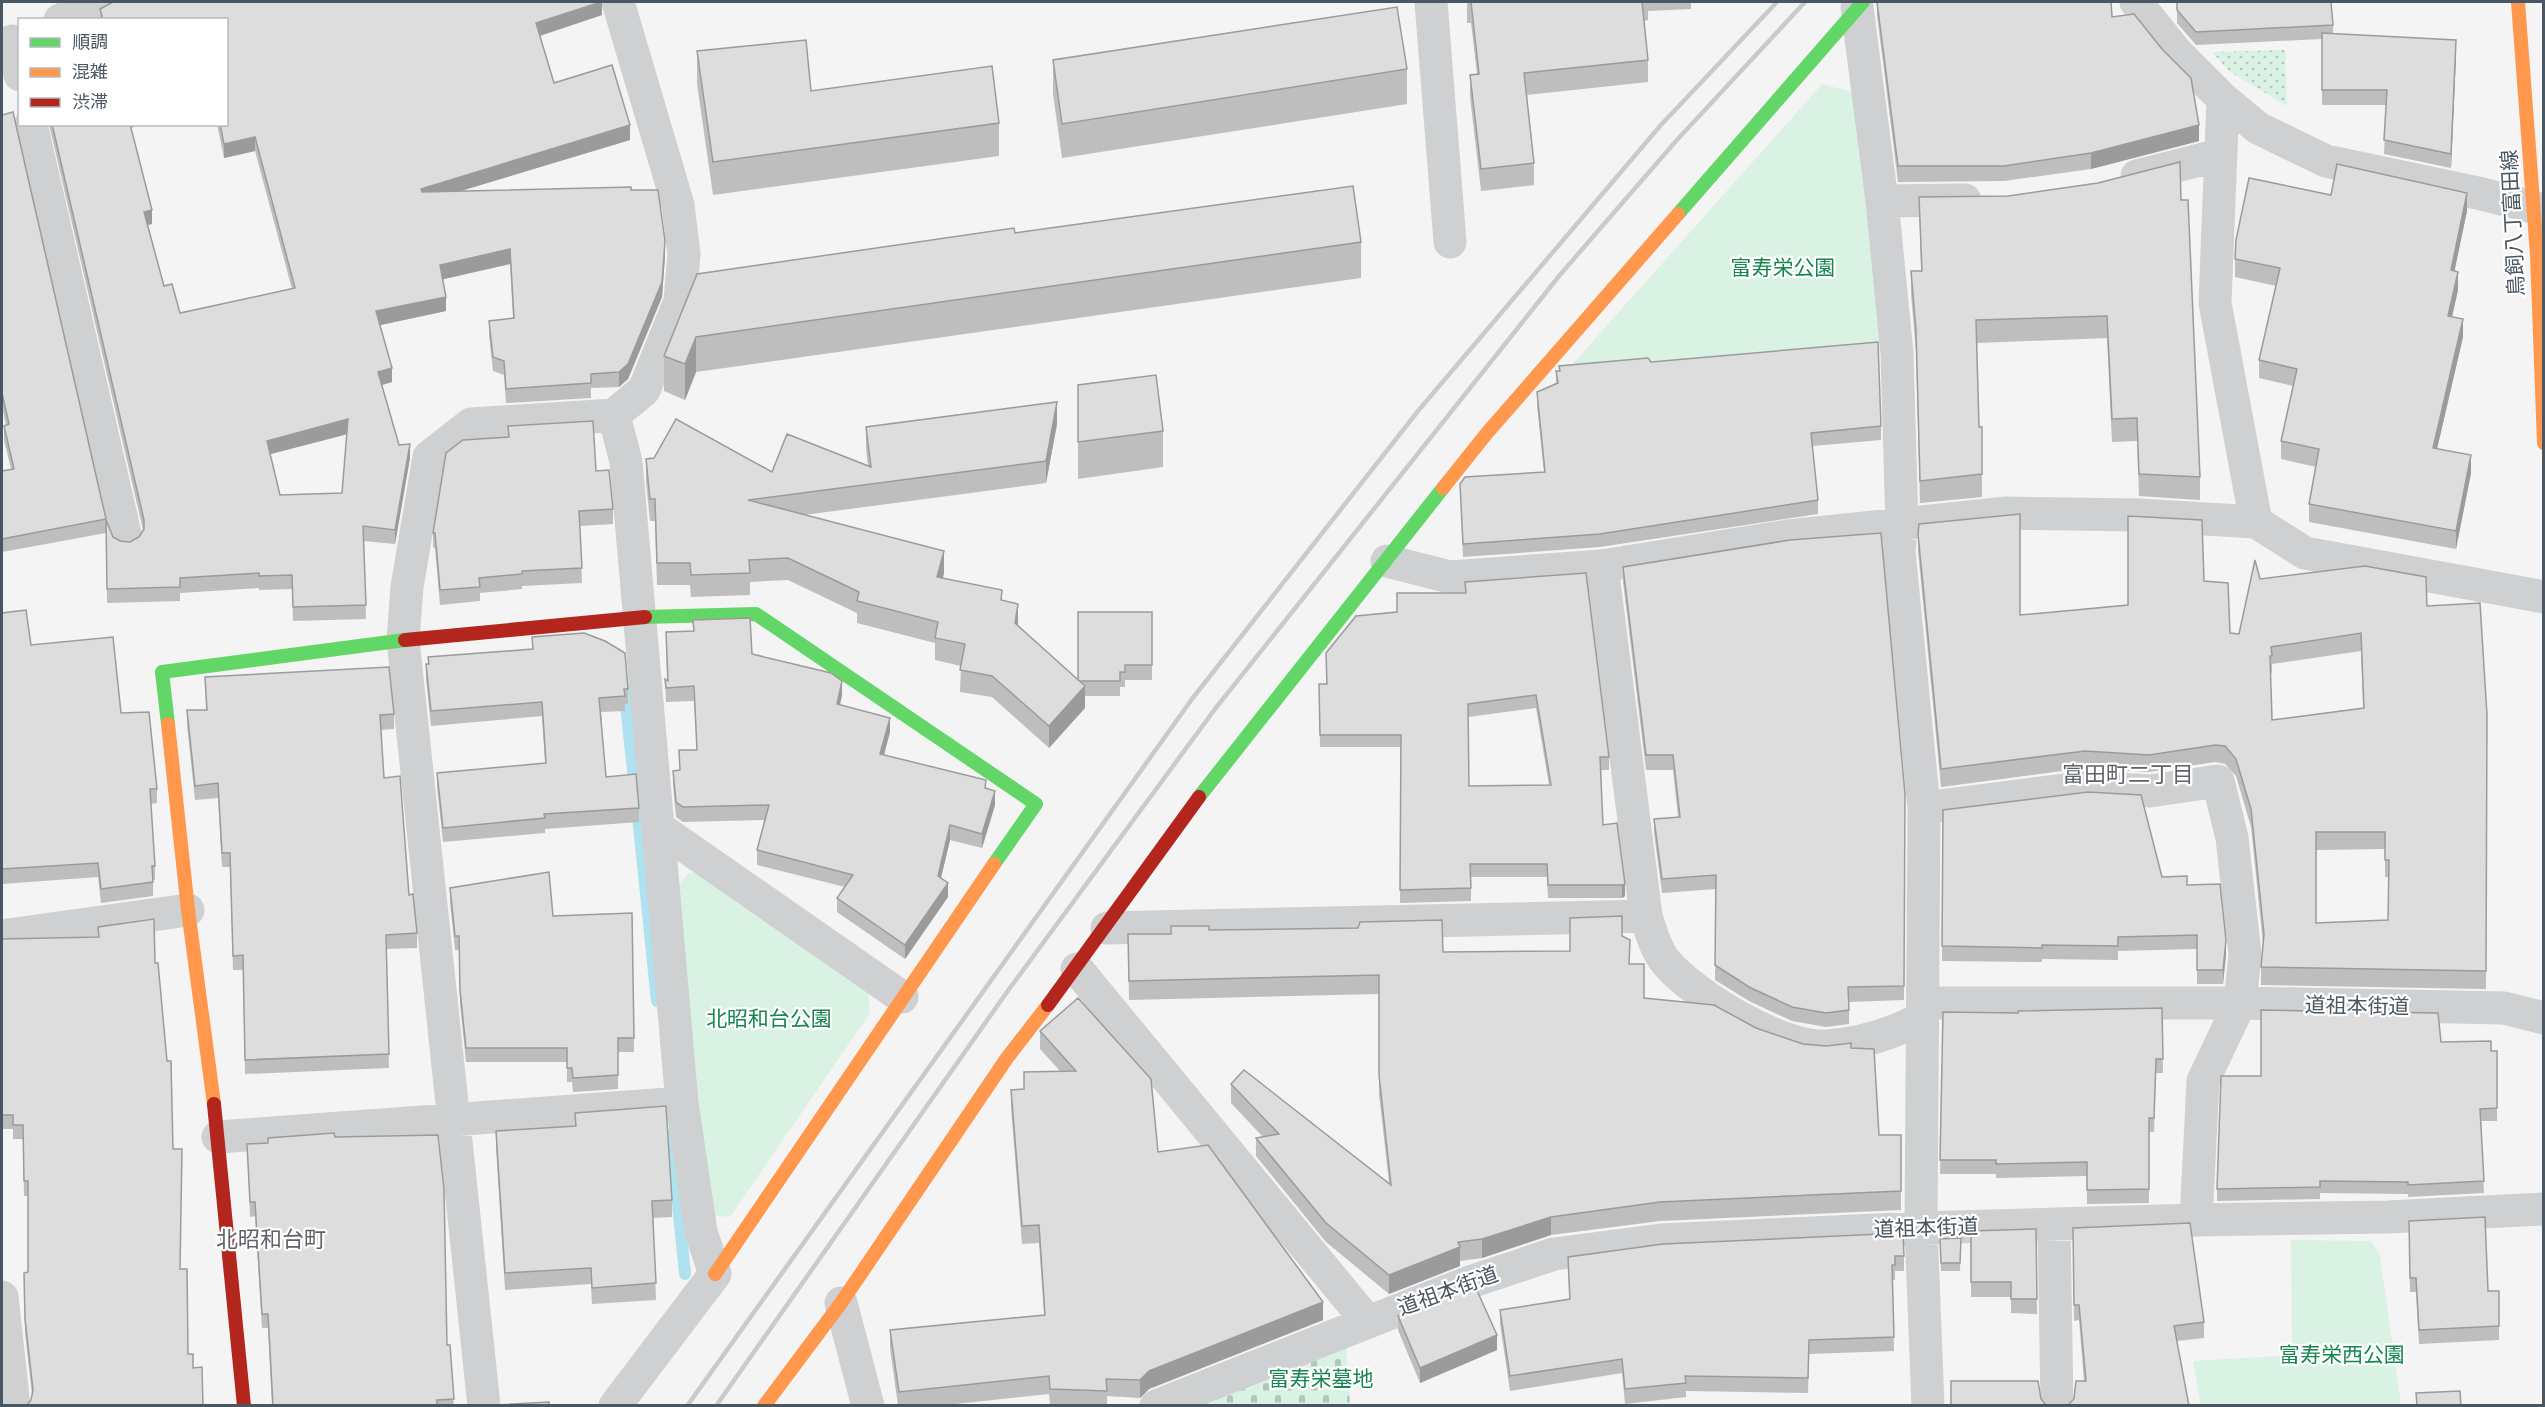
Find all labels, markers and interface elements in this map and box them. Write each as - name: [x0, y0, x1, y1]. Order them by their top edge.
- legend: [18, 18, 228, 126]
- text: 順調: [72, 30, 108, 53]
- text: 混雑: [72, 60, 108, 83]
- text: 渋滞: [72, 90, 108, 113]
- street label: 鳥飼八丁富田線: [2495, 149, 2530, 297]
- park label: 富寿栄公園: [1731, 254, 1836, 281]
- district label: 富田町二丁目: [2062, 760, 2194, 788]
- street label: 道祖本街道: [2304, 991, 2410, 1020]
- park label: 北昭和台公園: [706, 1005, 832, 1032]
- street label: 道祖本街道: [1873, 1212, 1979, 1243]
- district label: 北昭和台町: [216, 1225, 326, 1253]
- street label: 道祖本街道: [1394, 1260, 1502, 1321]
- park label: 富寿栄西公園: [2279, 1341, 2405, 1368]
- park label: 富寿栄墓地: [1269, 1365, 1374, 1392]

